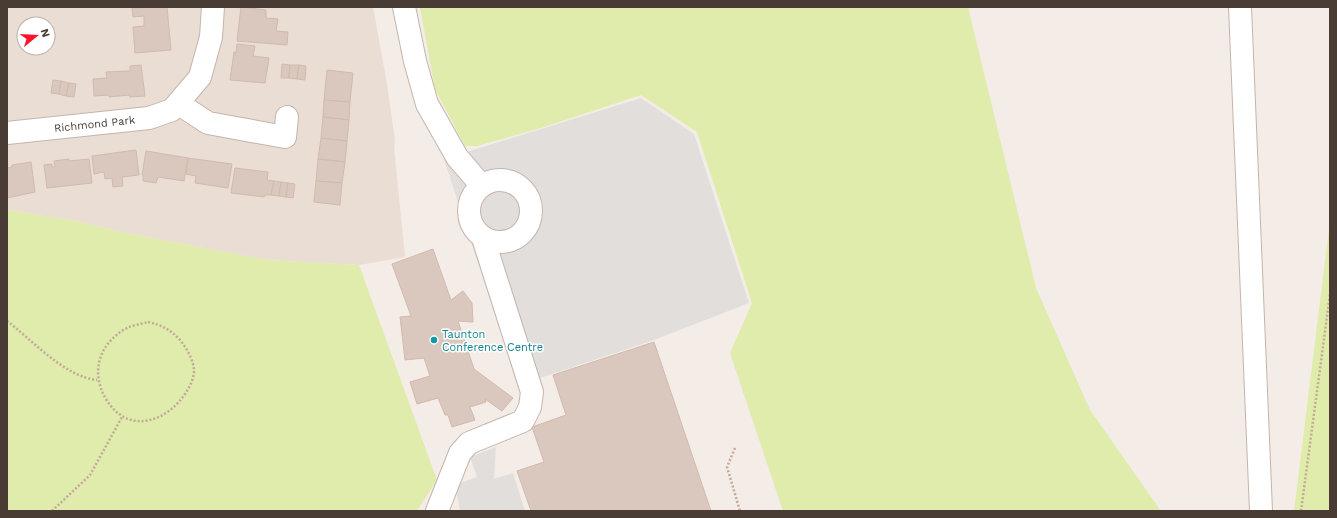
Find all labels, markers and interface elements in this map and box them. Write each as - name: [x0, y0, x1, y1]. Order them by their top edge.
- north arrow: [16, 16, 56, 56]
- text: N: [38, 27, 52, 39]
- street label: Richmond Park: [53, 113, 136, 134]
- place label: Taunton Conference Centre: [442, 328, 543, 354]
- marker: Taunton Conference Centre: [429, 335, 439, 345]

